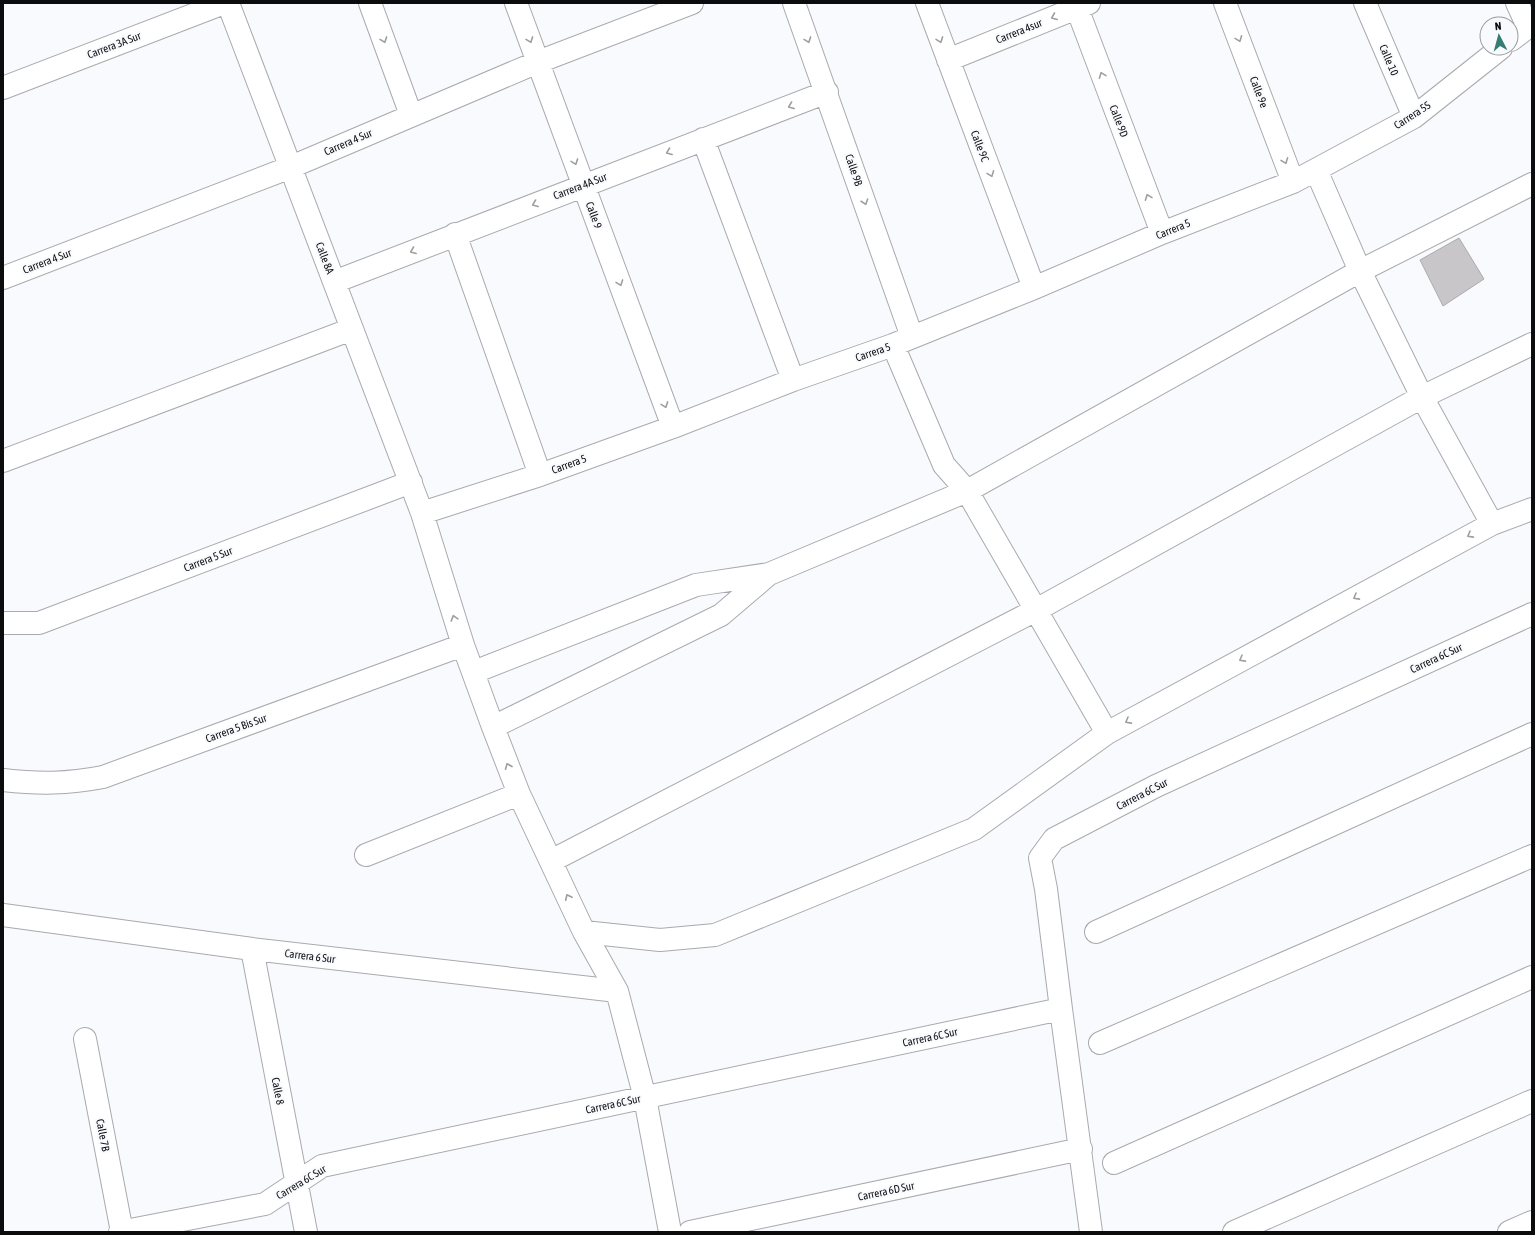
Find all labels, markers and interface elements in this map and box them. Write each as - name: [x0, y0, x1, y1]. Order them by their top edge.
- one-way arrow: [1051, 13, 1058, 21]
- street label: Carrera 4sur: [994, 16, 1045, 46]
- north arrow: [1479, 16, 1519, 56]
- text: N: [1494, 20, 1502, 32]
- street label: Carrera 3A Sur: [85, 29, 143, 61]
- one-way arrow: [379, 36, 387, 43]
- one-way arrow: [525, 36, 533, 43]
- one-way arrow: [803, 36, 811, 43]
- one-way arrow: [936, 36, 944, 43]
- one-way arrow: [1234, 36, 1242, 43]
- street label: Calle 10: [1377, 43, 1401, 77]
- one-way arrow: [1099, 72, 1107, 79]
- street label: Calle 9e: [1248, 75, 1270, 109]
- street label: Carrera 5S: [1392, 99, 1433, 131]
- one-way arrow: [787, 102, 794, 110]
- street label: Calle 9D: [1107, 103, 1131, 139]
- street label: Carrera 4 Sur: [322, 126, 375, 157]
- street label: Calle 9C: [969, 129, 991, 163]
- one-way arrow: [666, 148, 673, 156]
- street label: Calle 9B: [843, 153, 865, 188]
- one-way arrow: [1281, 157, 1289, 164]
- one-way arrow: [570, 158, 578, 165]
- street label: Carrera 4A Sur: [551, 170, 609, 202]
- one-way arrow: [986, 171, 994, 178]
- one-way arrow: [1145, 193, 1153, 200]
- one-way arrow: [860, 198, 869, 205]
- one-way arrow: [531, 199, 538, 207]
- street label: Calle 9: [584, 200, 604, 230]
- street label: Carrera 5: [1154, 217, 1192, 241]
- street label: Calle 8A: [314, 241, 337, 276]
- street label: Carrera 4 Sur: [21, 246, 74, 276]
- one-way arrow: [410, 246, 417, 254]
- one-way arrow: [615, 280, 623, 287]
- street label: Carrera 5: [854, 340, 892, 364]
- one-way arrow: [660, 402, 668, 409]
- street label: Carrera 5: [550, 452, 588, 476]
- one-way arrow: [1467, 531, 1475, 538]
- street label: Carrera 5 Sur: [182, 544, 235, 574]
- one-way arrow: [1353, 593, 1360, 600]
- one-way arrow: [450, 614, 459, 621]
- street label: Carrera 6C Sur: [1408, 640, 1465, 675]
- one-way arrow: [1239, 655, 1246, 662]
- street label: Carrera 5 Bis Sur: [204, 711, 269, 745]
- one-way arrow: [1125, 717, 1132, 724]
- one-way arrow: [505, 762, 513, 769]
- street label: Carrera 6C Sur: [1114, 776, 1170, 812]
- one-way arrow: [565, 894, 573, 901]
- street label: Carrera 6 Sur: [284, 947, 337, 965]
- street label: Carrera 6C Sur: [901, 1025, 959, 1049]
- street label: Calle 8: [269, 1076, 287, 1106]
- street label: Carrera 6C Sur: [584, 1092, 642, 1116]
- street label: Calle 7B: [94, 1118, 112, 1153]
- street label: Carrera 6C Sur: [274, 1162, 329, 1202]
- street label: Carrera 6D Sur: [857, 1179, 916, 1203]

